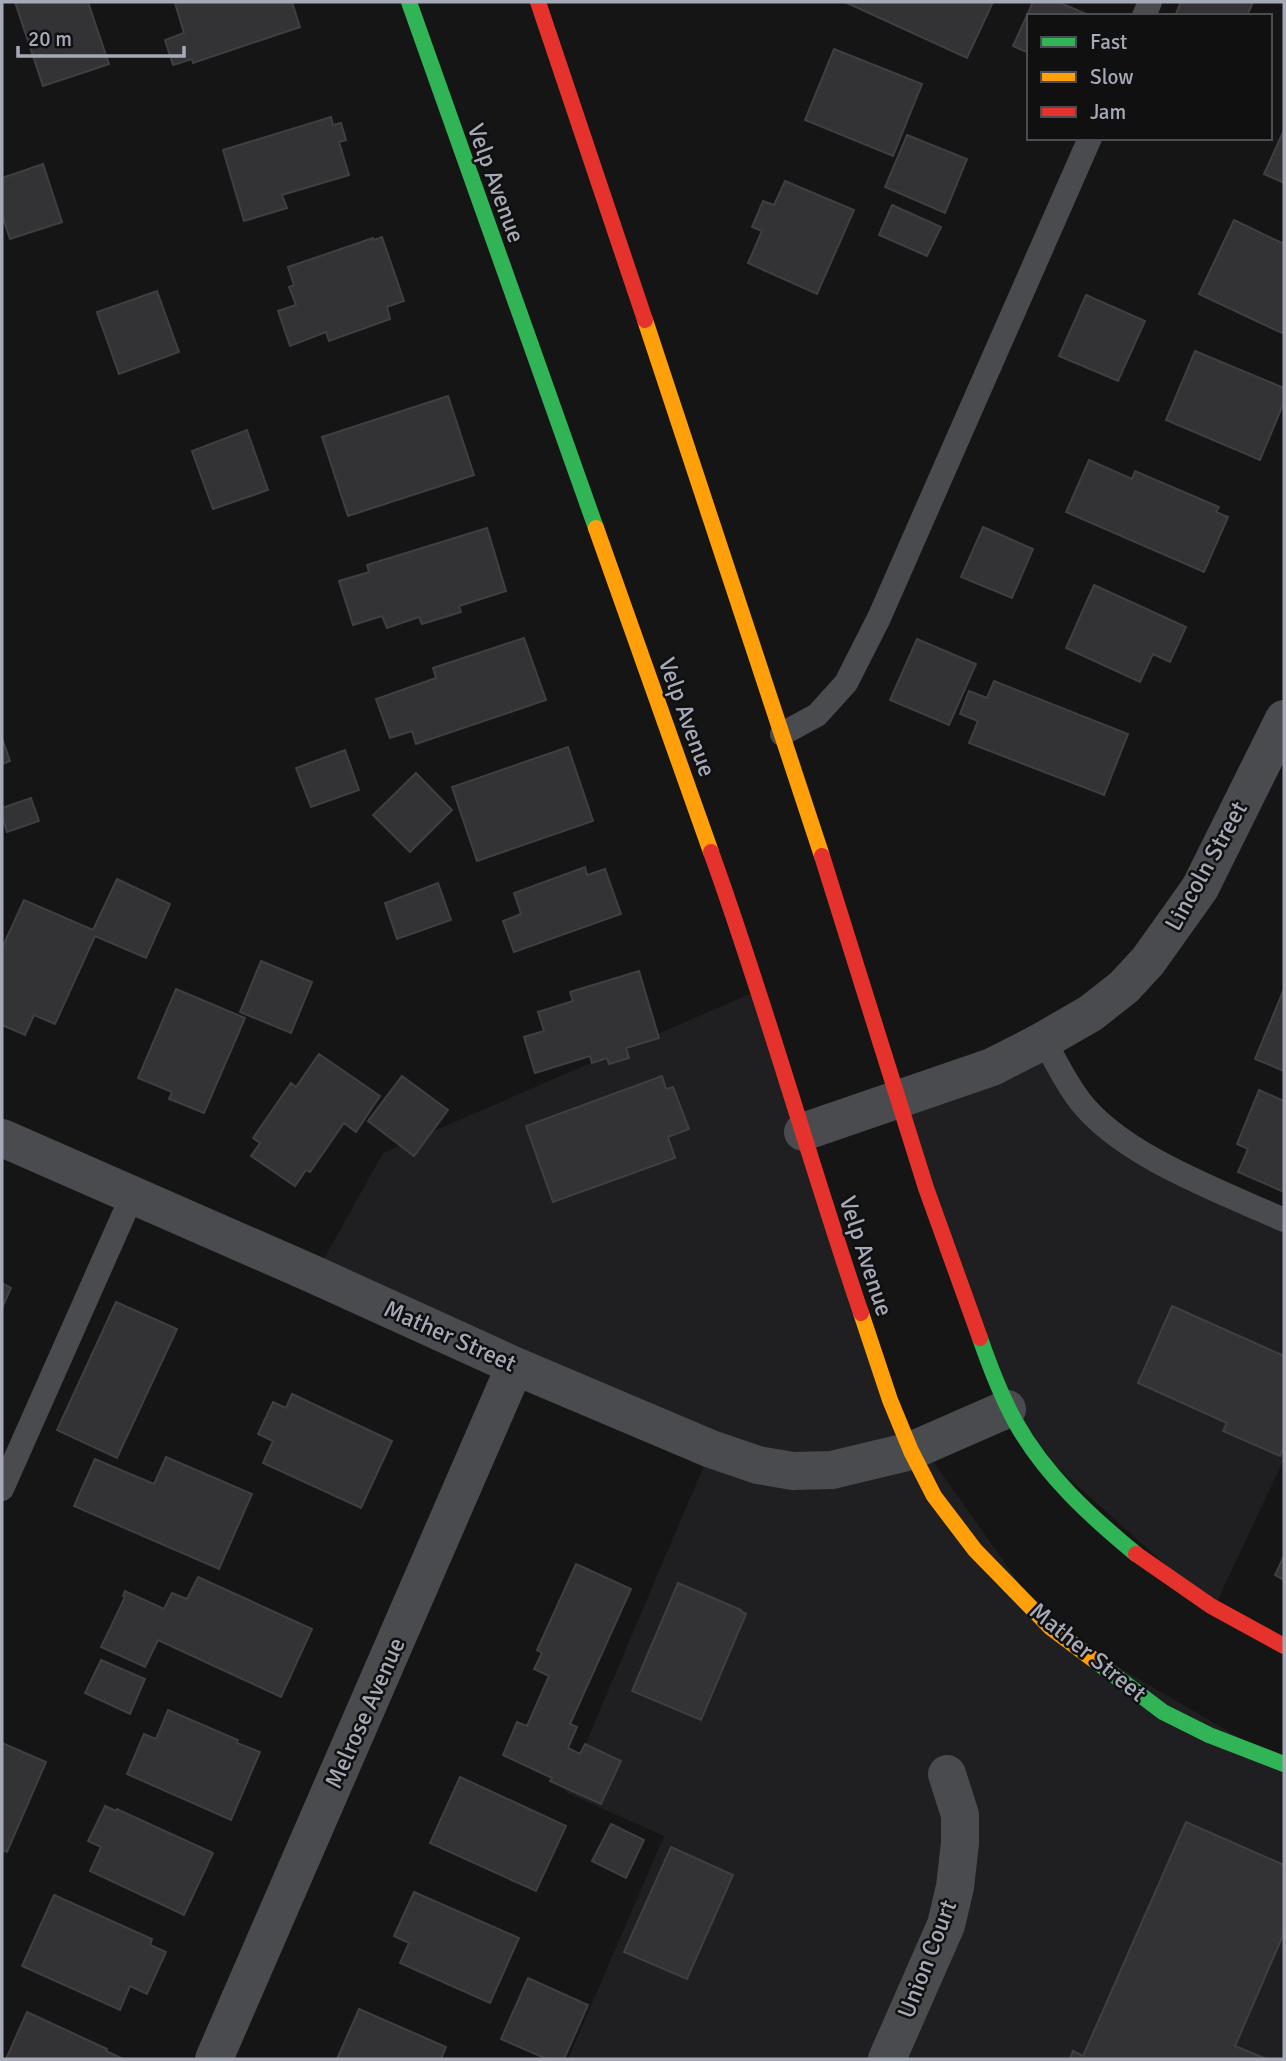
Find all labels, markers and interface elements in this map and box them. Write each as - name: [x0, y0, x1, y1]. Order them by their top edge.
- scale bar: [18, 14, 184, 58]
- legend: [1027, 14, 1272, 140]
- text: 20 m: [28, 26, 72, 52]
- text: Fast: [1090, 29, 1127, 55]
- text: Slow: [1090, 64, 1134, 90]
- text: Jam: [1090, 99, 1126, 125]
- street label: Velp Avenue: [461, 119, 531, 247]
- street label: Velp Avenue: [652, 653, 722, 781]
- street label: Lincoln Street: [1158, 796, 1254, 936]
- street label: Velp Avenue: [832, 1192, 900, 1320]
- street label: Mather Street: [379, 1294, 521, 1378]
- street label: Mather Street: [1024, 1596, 1152, 1708]
- street label: Melrose Avenue: [318, 1633, 412, 1793]
- street label: Union Court: [891, 1896, 963, 2022]

